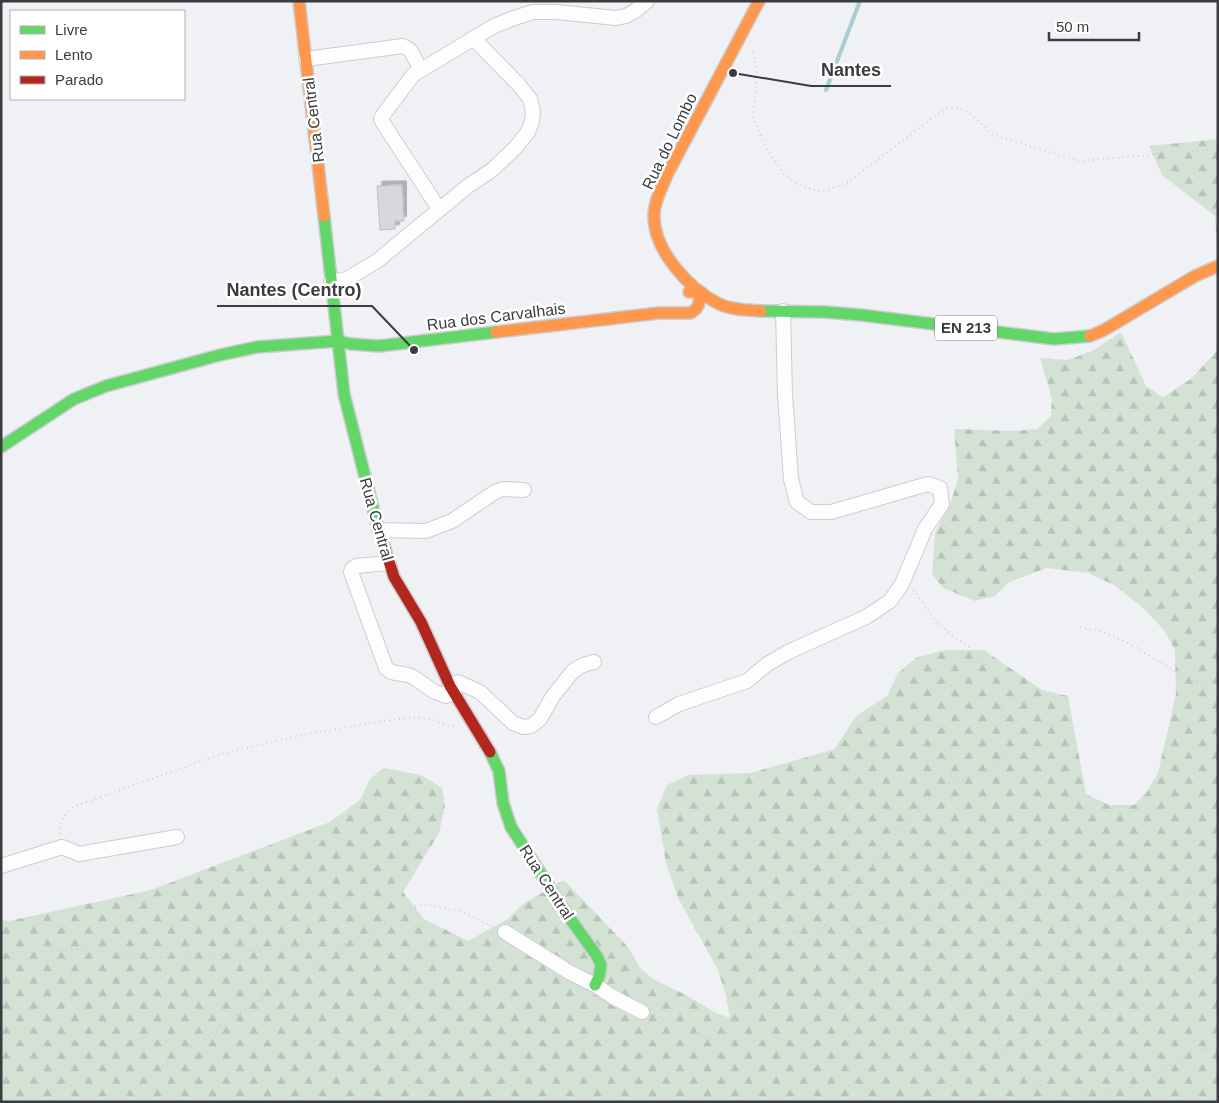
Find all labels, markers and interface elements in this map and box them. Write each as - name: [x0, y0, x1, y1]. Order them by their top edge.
- legend: [10, 10, 185, 100]
- scale bar: [1049, 10, 1139, 42]
- text: 50 m: [1056, 18, 1089, 35]
- text: Livre: [55, 21, 88, 38]
- text: Lento: [55, 46, 93, 63]
- callout: Nantes: [811, 53, 891, 86]
- text: Nantes: [821, 60, 881, 80]
- text: Parado: [55, 71, 103, 88]
- street label: Rua Central: [300, 77, 327, 163]
- street label: Rua do Lombo: [639, 90, 700, 192]
- callout: Nantes (Centro): [217, 273, 372, 306]
- text: Nantes (Centro): [226, 280, 362, 300]
- street label: Rua dos Carvalhais: [426, 300, 566, 333]
- road number: EN 213: [935, 316, 997, 340]
- street label: Rua Central: [357, 476, 396, 563]
- street label: Rua Central: [516, 842, 577, 923]

